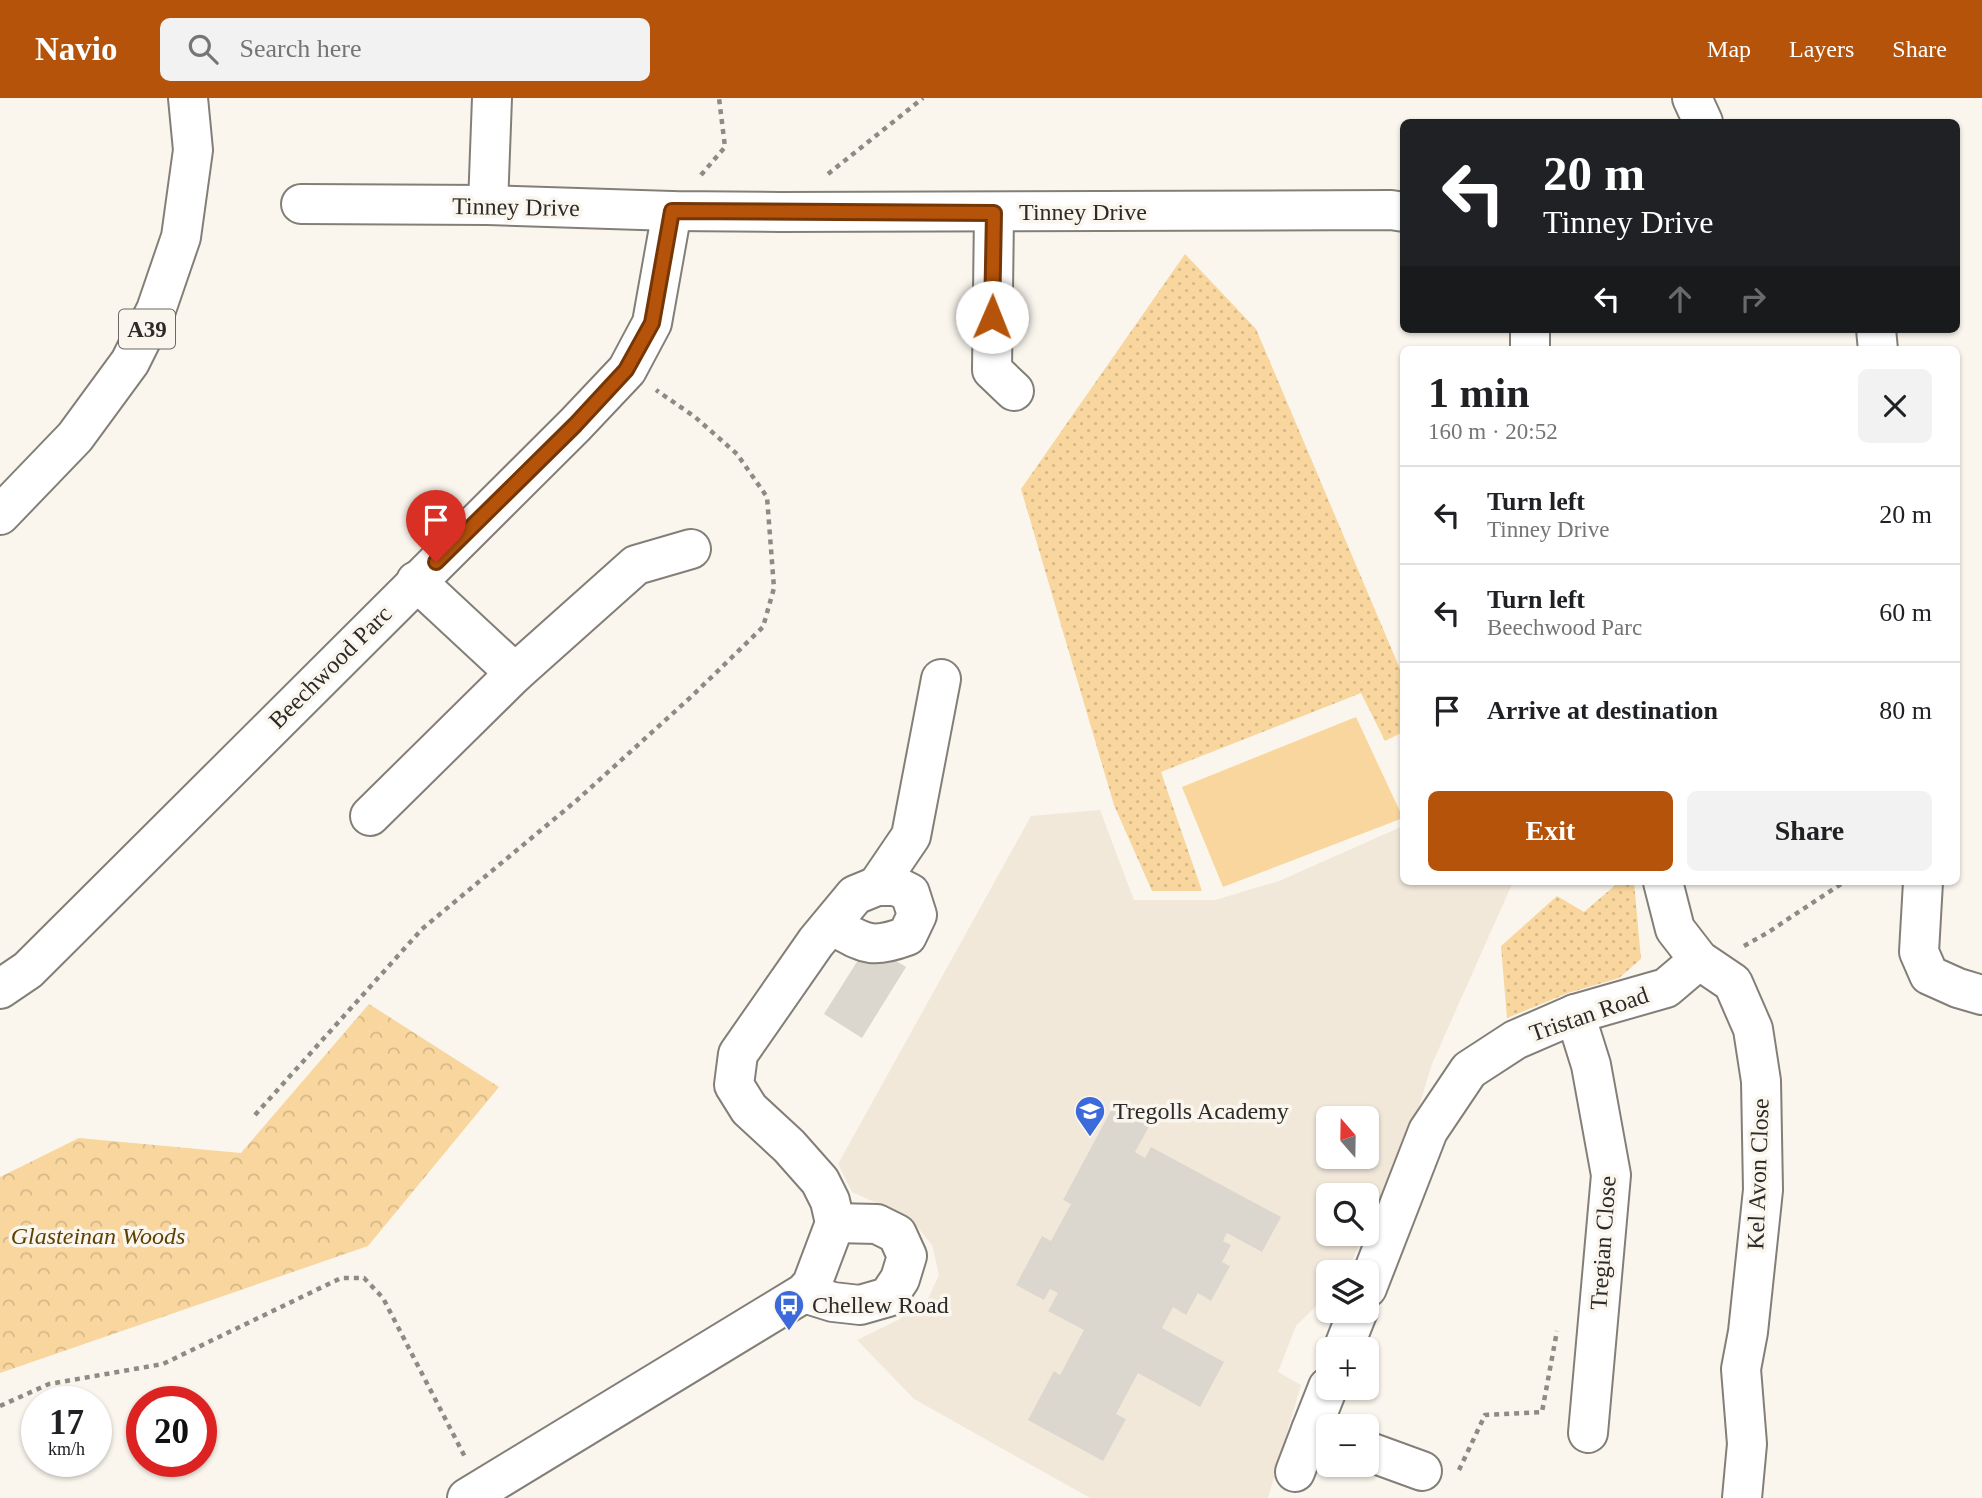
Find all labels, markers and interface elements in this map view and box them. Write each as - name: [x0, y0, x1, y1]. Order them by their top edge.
- search box: [160, 18, 650, 81]
- icon: search: [184, 30, 222, 68]
- text: Navio: [35, 31, 118, 67]
- text: Search here: [240, 34, 361, 63]
- text: Map: [1707, 36, 1751, 62]
- text: Layers: [1789, 36, 1854, 62]
- text: Share: [1892, 36, 1947, 62]
- text: 20 m: [1543, 146, 1645, 201]
- icon: left: [1428, 147, 1519, 238]
- street label: Tinney Drive: [452, 193, 580, 221]
- street label: Tinney Drive: [1019, 199, 1147, 225]
- text: Tinney Drive: [1543, 204, 1713, 240]
- position arrow: [955, 280, 1029, 354]
- icon: left: [1588, 280, 1626, 318]
- icon: ahead: [1661, 280, 1699, 318]
- icon: right: [1734, 280, 1772, 318]
- road number: A39: [119, 310, 175, 348]
- button: close: [1858, 369, 1932, 443]
- text: 1 min: [1428, 370, 1530, 416]
- text: 160 m · 20:52: [1428, 419, 1558, 444]
- text: Turn left: [1487, 487, 1585, 516]
- pin: [406, 490, 466, 562]
- icon: left: [1428, 496, 1466, 534]
- text: 20 m: [1879, 500, 1932, 529]
- icon: arrive: [417, 501, 455, 539]
- text: Tinney Drive: [1487, 517, 1609, 542]
- text: Turn left: [1487, 585, 1585, 614]
- icon: left: [1428, 594, 1466, 632]
- text: 60 m: [1879, 598, 1932, 627]
- street label: Beechwood Parc: [264, 601, 396, 733]
- text: Beechwood Parc: [1487, 615, 1642, 640]
- icon: arrive: [1428, 692, 1466, 730]
- text: Arrive at destination: [1487, 696, 1718, 725]
- text: 80 m: [1879, 696, 1932, 725]
- button: Exit: [1428, 791, 1673, 871]
- button: Share: [1687, 791, 1932, 871]
- street label: Tristan Road: [1526, 982, 1652, 1046]
- school or university icon: Tregolls Academy: [1073, 1094, 1107, 1138]
- place label: Tregolls Academy: [1113, 1098, 1289, 1124]
- street label: Kel Avon Close: [1742, 1098, 1774, 1250]
- north arrow: [1316, 1106, 1379, 1169]
- map controls: [1316, 1106, 1379, 1477]
- street label: Tregian Close: [1585, 1175, 1621, 1311]
- button: search: [1316, 1183, 1379, 1246]
- park label: Glasteinan Woods: [11, 1223, 185, 1249]
- button: layers: [1316, 1260, 1379, 1323]
- bus stop icon: Chellew Road: [772, 1288, 806, 1332]
- place label: Chellew Road: [812, 1292, 949, 1318]
- button: +: [1316, 1337, 1379, 1400]
- speed limit sign: 20: [126, 1386, 217, 1477]
- text: 17: [49, 1403, 84, 1442]
- button: −: [1316, 1414, 1379, 1477]
- text: km/h: [48, 1439, 85, 1459]

